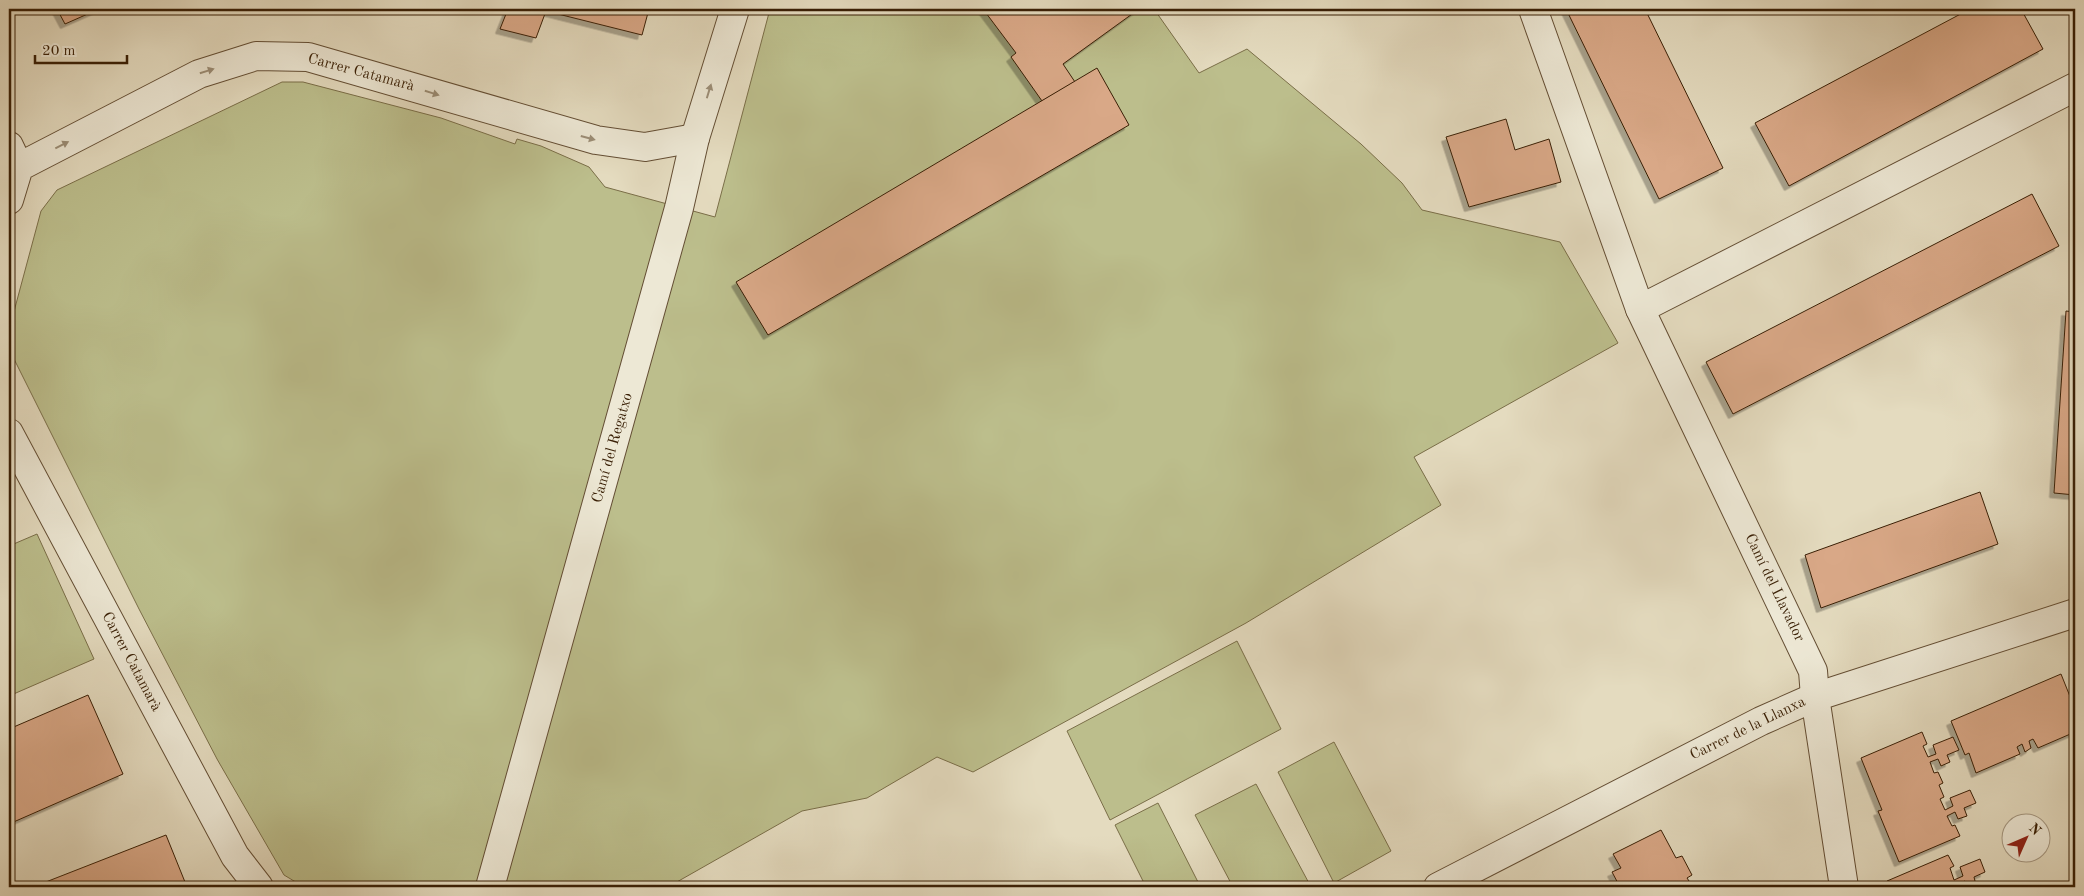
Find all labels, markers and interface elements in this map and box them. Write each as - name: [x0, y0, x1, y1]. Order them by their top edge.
- scale bar: [35, 32, 128, 64]
- text: 20 m: [42, 44, 76, 59]
- street label: Carrer Catamarà: [306, 52, 417, 95]
- one-way arrow: [200, 67, 215, 75]
- one-way arrow: [706, 84, 714, 99]
- one-way arrow: [425, 89, 440, 97]
- one-way arrow: [581, 134, 596, 142]
- one-way arrow: [55, 141, 69, 149]
- street label: Camí del Regatxo: [590, 391, 636, 505]
- street label: Camí del Llavador: [1741, 532, 1807, 644]
- street label: Carrer Catamarà: [99, 610, 164, 715]
- street label: Carrer de la Llanxa: [1688, 694, 1809, 763]
- north arrow: [2002, 814, 2052, 864]
- text: N: [2026, 821, 2043, 838]

